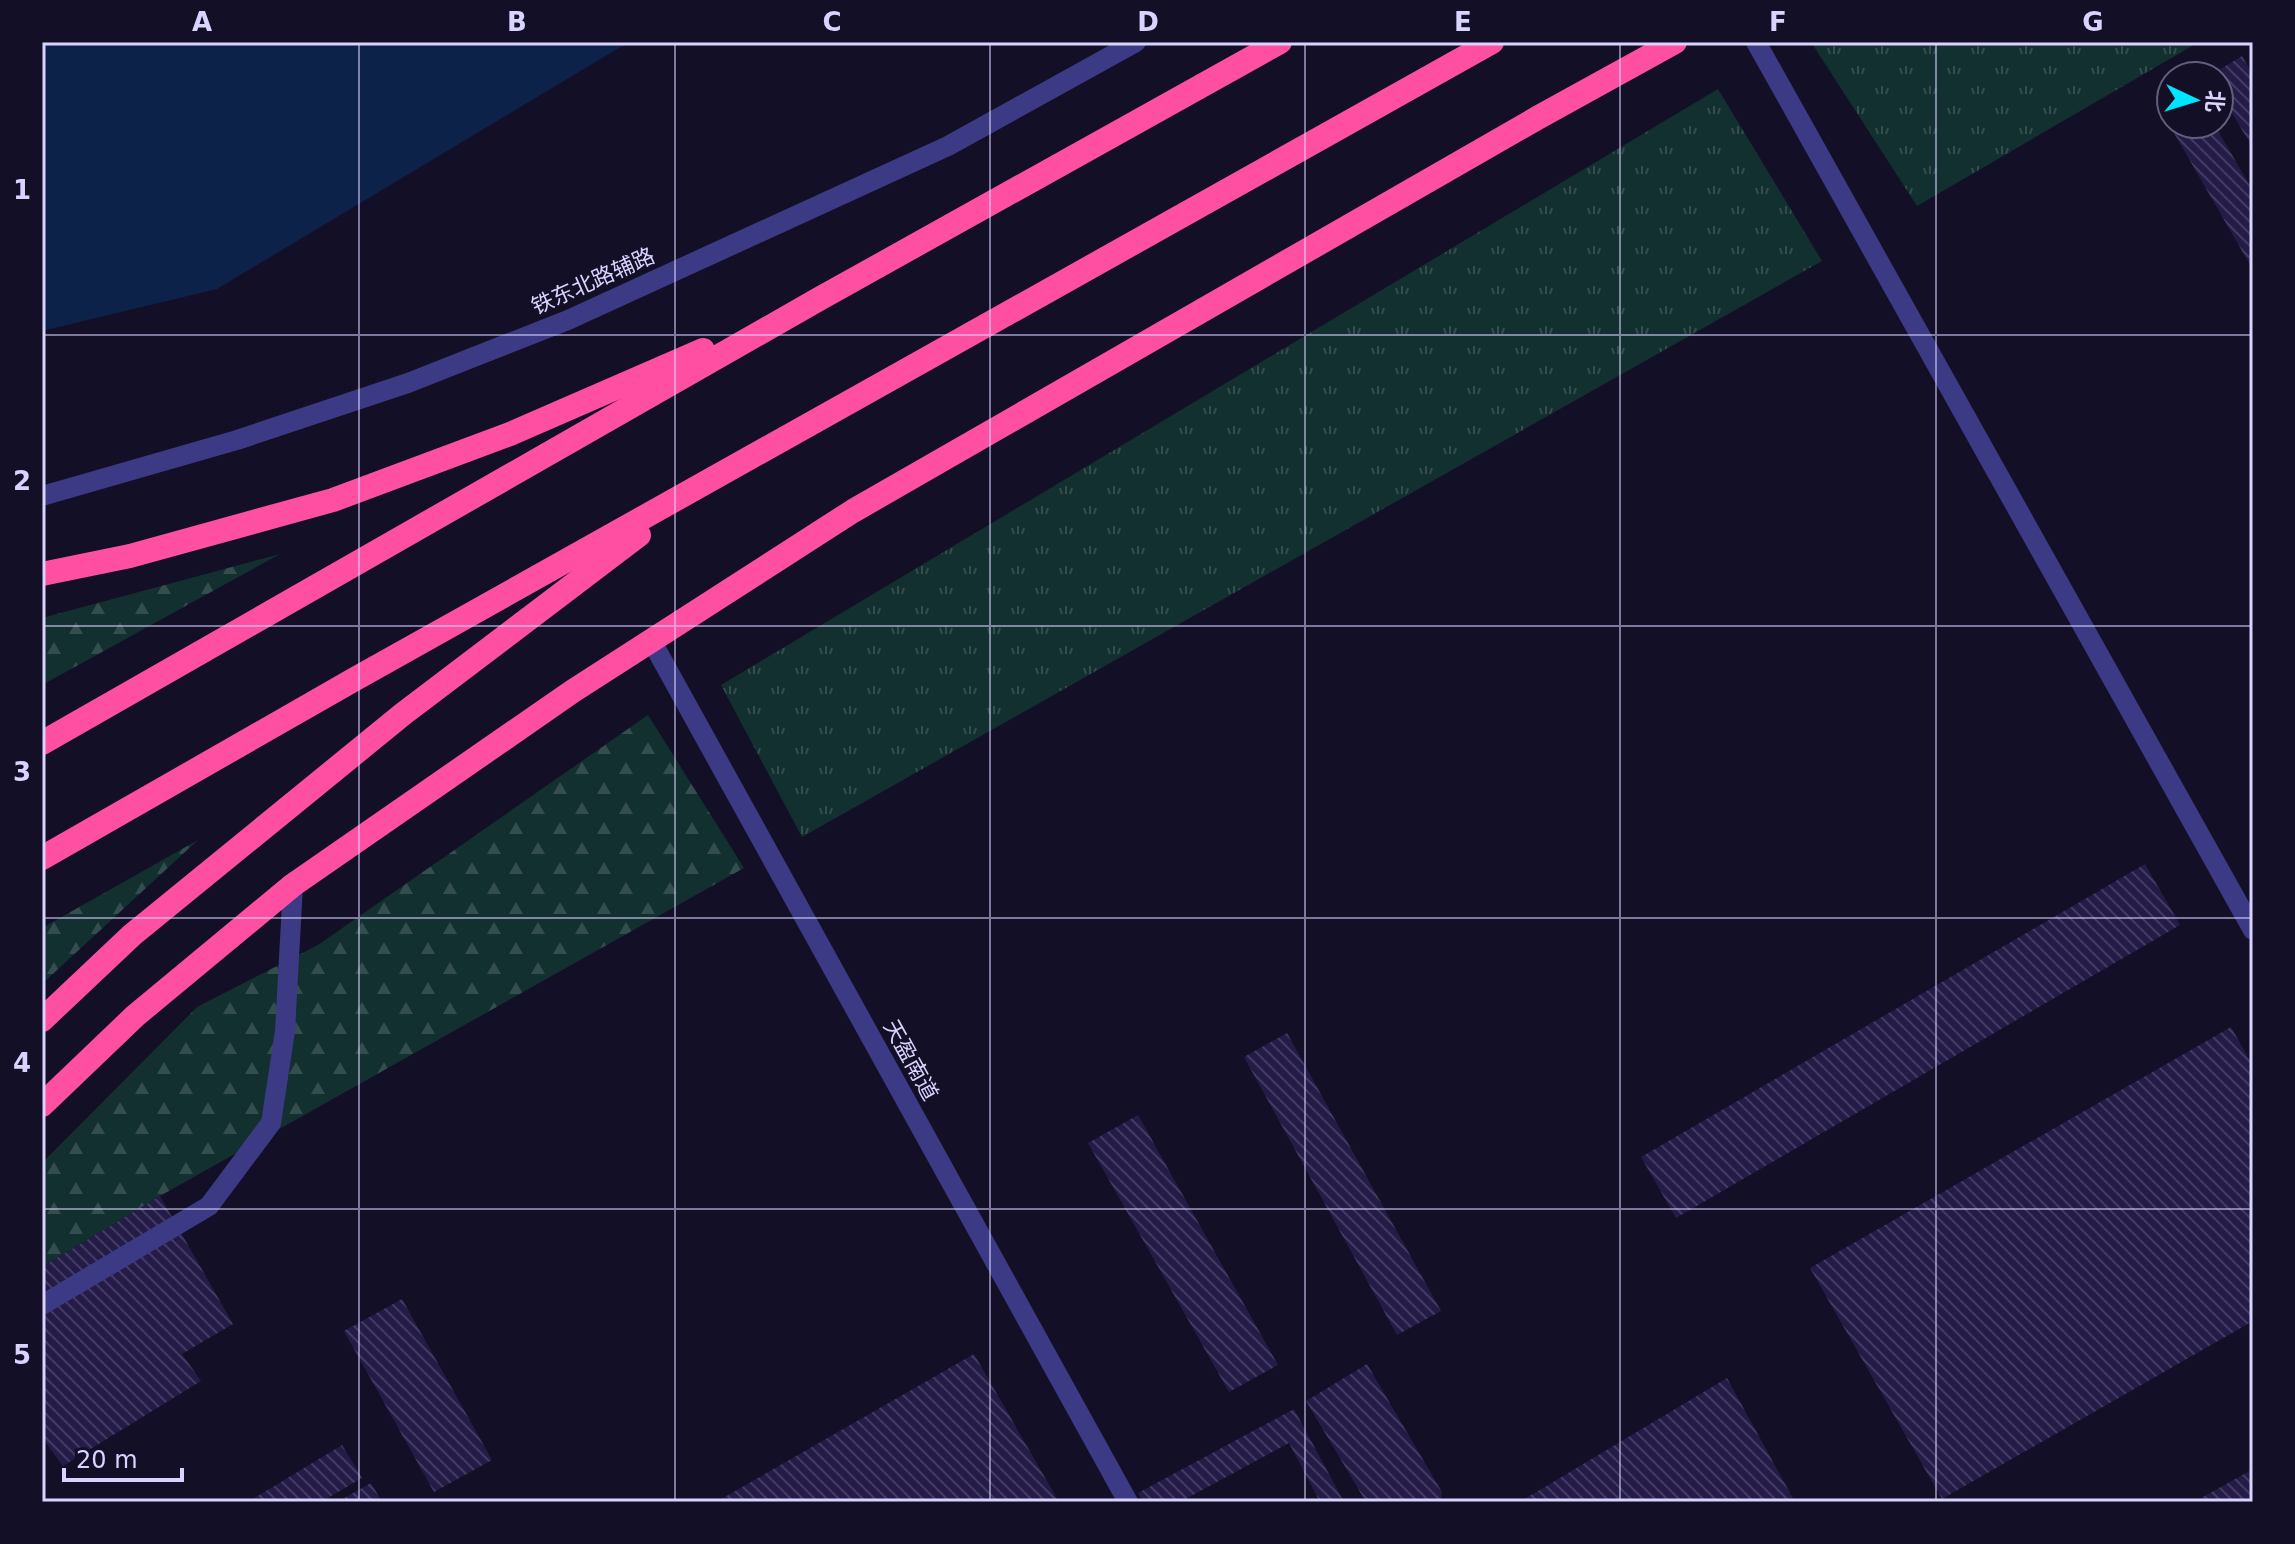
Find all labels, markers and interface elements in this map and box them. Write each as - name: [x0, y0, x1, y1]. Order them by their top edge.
- text: A: [192, 7, 212, 37]
- text: B: [507, 7, 527, 37]
- text: C: [822, 7, 842, 37]
- text: D: [1137, 7, 1159, 37]
- text: E: [1454, 7, 1472, 37]
- text: F: [1769, 7, 1787, 37]
- text: G: [2082, 7, 2104, 37]
- north arrow: [2155, 60, 2235, 140]
- text: 北: [2201, 90, 2228, 113]
- text: 1: [13, 175, 31, 205]
- street label: 铁东北路辅路: [528, 243, 658, 319]
- text: 2: [13, 466, 31, 496]
- text: 3: [13, 757, 31, 787]
- street label: 天盈南道: [879, 1015, 943, 1105]
- text: 4: [13, 1048, 31, 1078]
- text: 5: [13, 1340, 31, 1370]
- scale bar: [64, 1432, 182, 1482]
- text: 20 m: [76, 1446, 138, 1474]

